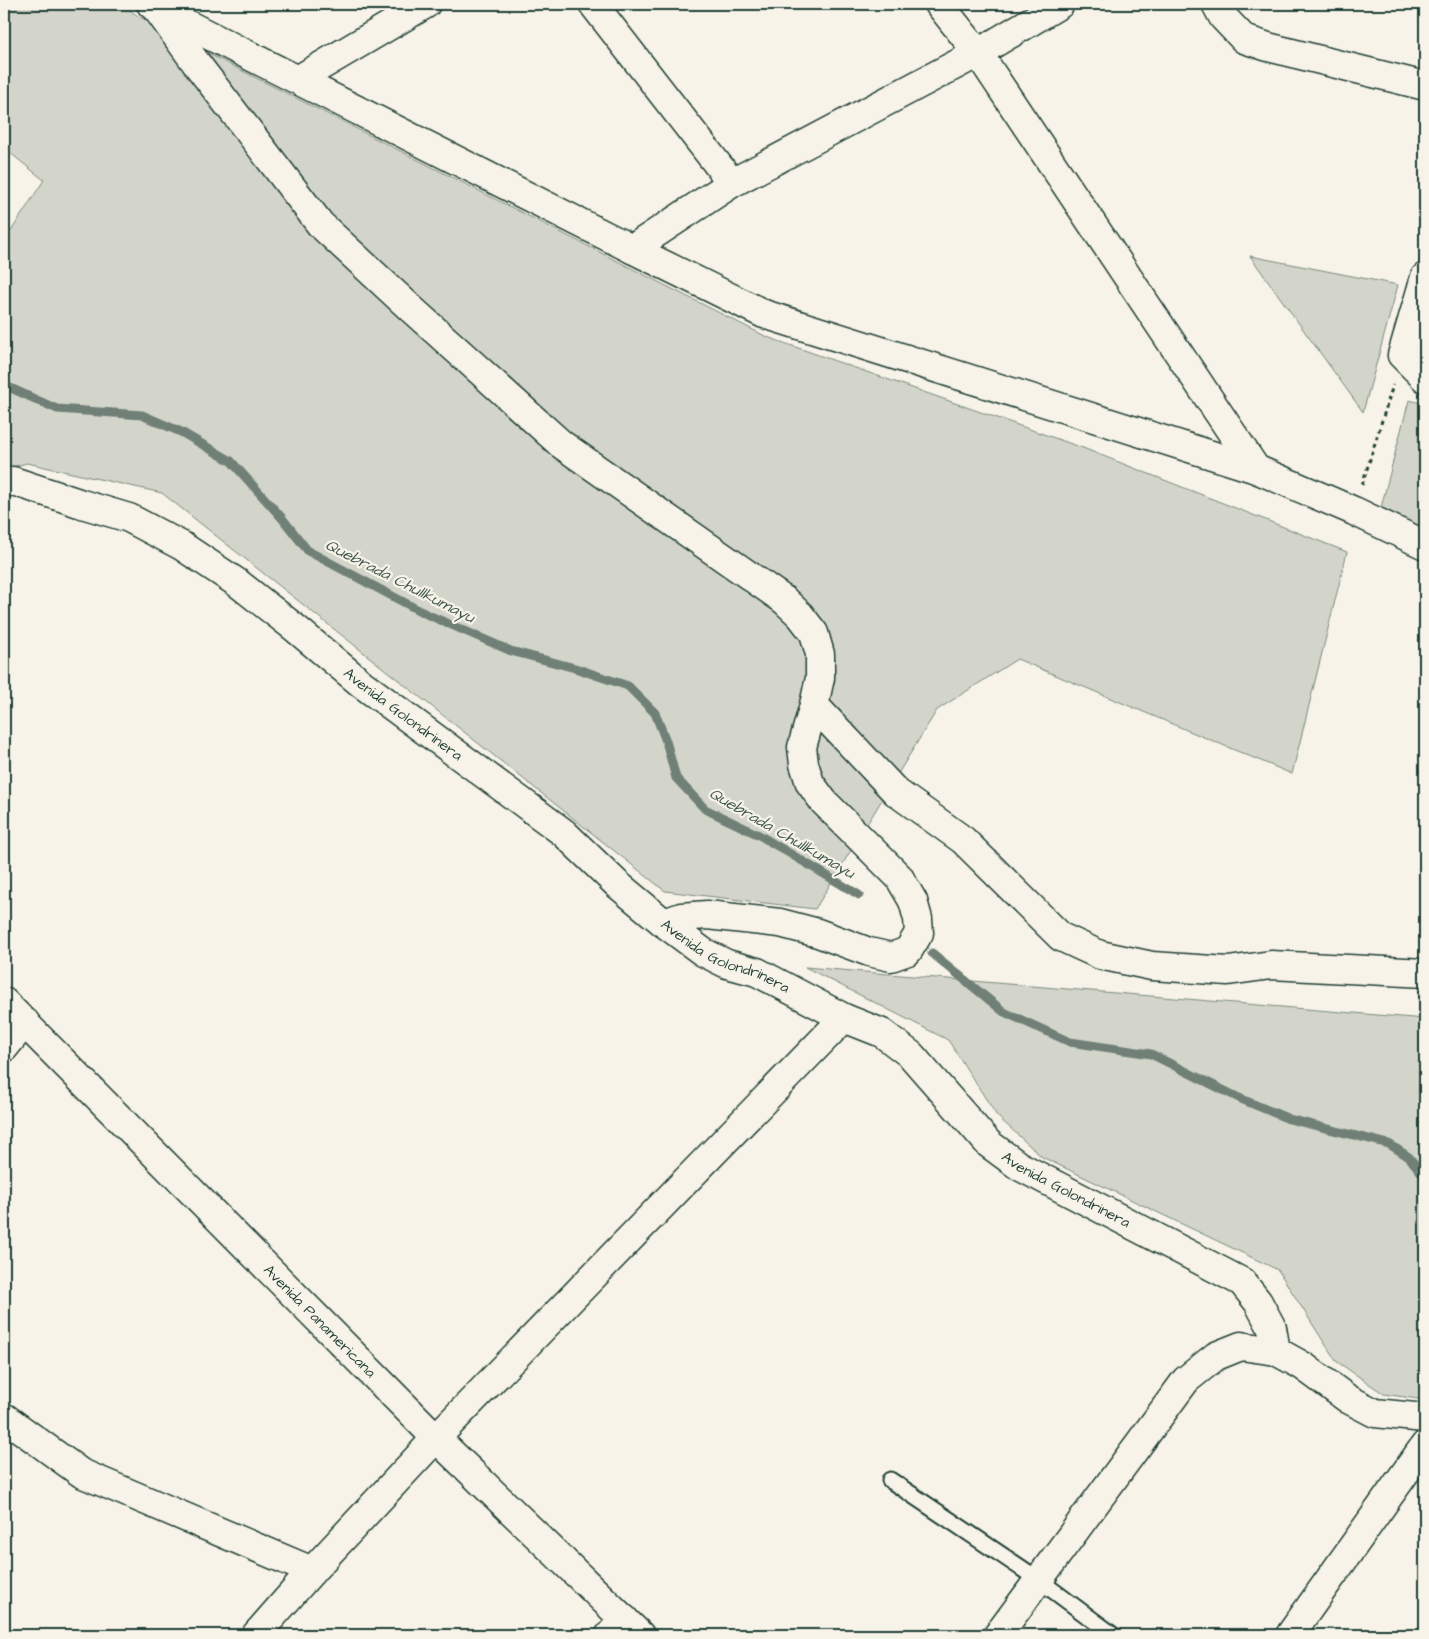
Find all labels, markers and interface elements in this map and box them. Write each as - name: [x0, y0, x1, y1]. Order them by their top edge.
- water label: Quebrada Chullkumayu: [321, 534, 479, 629]
- street label: Avenida Golondrinera: [339, 663, 467, 766]
- water label: Quebrada Chullkumayu: [705, 782, 860, 885]
- street label: Avenida Golondrinera: [657, 914, 794, 998]
- street label: Avenida Golondrinera: [997, 1146, 1135, 1233]
- street label: Avenida Panamericana: [259, 1260, 381, 1382]

